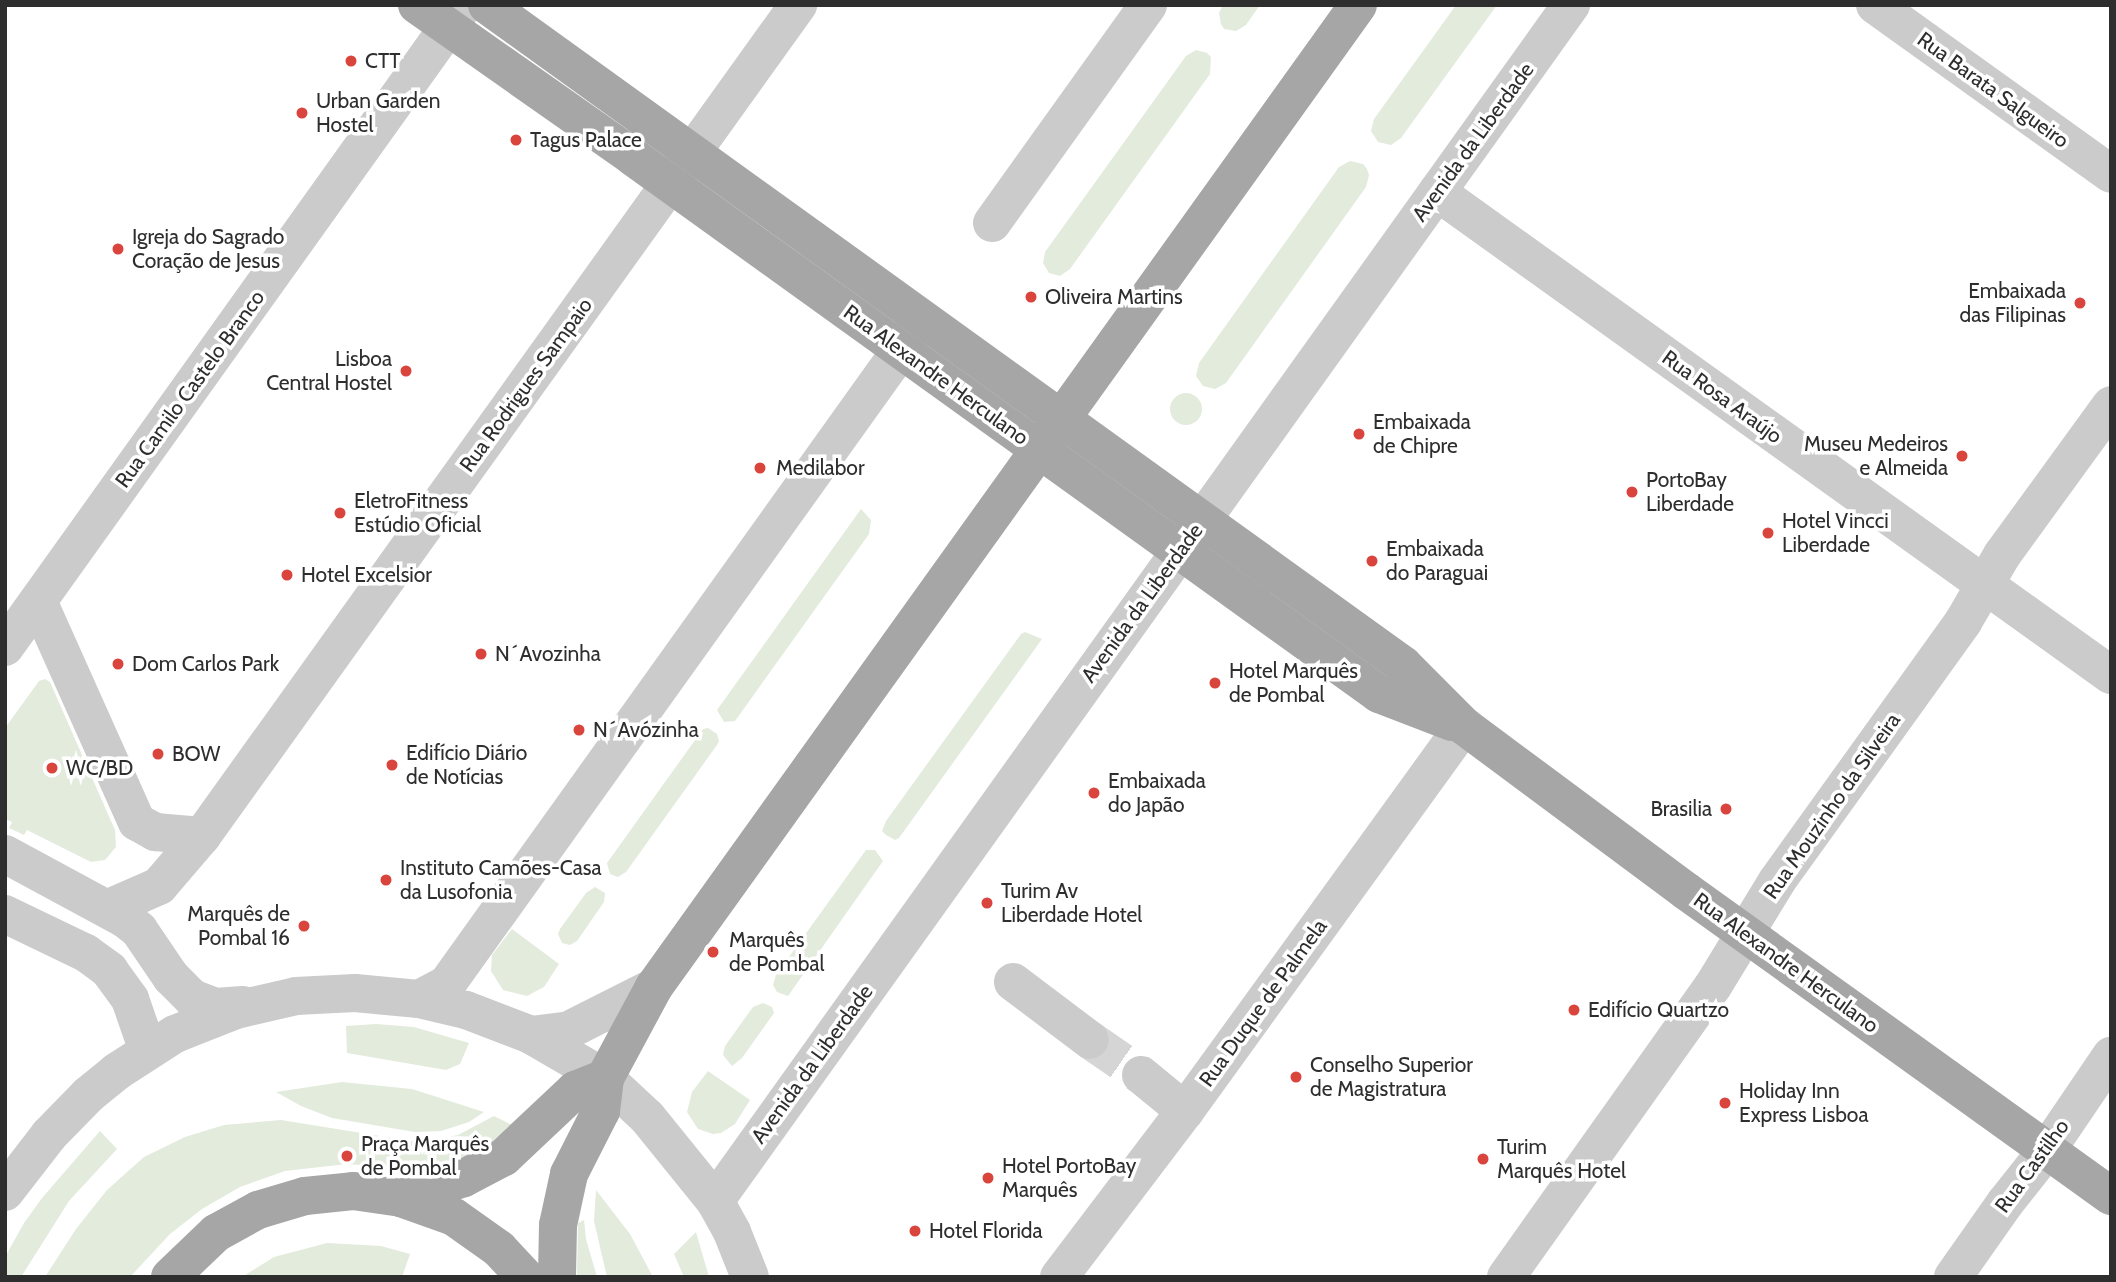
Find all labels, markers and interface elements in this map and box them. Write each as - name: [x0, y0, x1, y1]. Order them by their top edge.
- street label: Rua Barata Salgueiro: [1912, 27, 2074, 153]
- place label: CTT: [365, 48, 400, 74]
- marker: CTT: [343, 53, 359, 69]
- street label: Avenida da Liberdade: [1407, 58, 1539, 226]
- place label: Urban Garden Hostel: [316, 88, 440, 138]
- marker: Urban Garden Hostel: [294, 105, 310, 121]
- place label: Tagus Palace: [530, 127, 642, 153]
- marker: Tagus Palace: [508, 132, 524, 148]
- place label: Igreja do Sagrado Coração de Jesus: [132, 224, 284, 274]
- marker: Igreja do Sagrado Coração de Jesus: [110, 241, 126, 257]
- place label: Embaixada das Filipinas: [1959, 278, 2066, 328]
- place label: Oliveira Martins: [1045, 284, 1183, 310]
- street label: Rua Camilo Castelo Branco: [110, 286, 270, 492]
- marker: Oliveira Martins: [1023, 289, 1039, 305]
- street label: Rua Rodrigues Sampaio: [454, 293, 598, 477]
- marker: Embaixada das Filipinas: [2072, 295, 2088, 311]
- street label: Rua Alexandre Herculano: [839, 300, 1033, 450]
- street label: Rua Rosa Araújo: [1657, 345, 1787, 449]
- place label: Lisboa Central Hostel: [266, 346, 392, 396]
- marker: Lisboa Central Hostel: [398, 363, 414, 379]
- place label: Embaixada de Chipre: [1373, 409, 1471, 459]
- marker: Embaixada de Chipre: [1351, 426, 1367, 442]
- place label: Museu Medeiros e Almeida: [1804, 431, 1948, 481]
- marker: Museu Medeiros e Almeida: [1954, 448, 1970, 464]
- place label: Medilabor: [776, 455, 865, 481]
- marker: Medilabor: [750, 458, 770, 478]
- place label: PortoBay Liberdade: [1646, 467, 1734, 517]
- marker: PortoBay Liberdade: [1624, 484, 1640, 500]
- place label: EletroFitness Estúdio Oficial: [354, 488, 481, 538]
- marker: EletroFitness Estúdio Oficial: [332, 505, 348, 521]
- place label: Hotel Vincci Liberdade: [1782, 508, 1889, 558]
- street label: Avenida da Liberdade: [1076, 519, 1208, 687]
- marker: Hotel Vincci Liberdade: [1760, 525, 1776, 541]
- place label: Embaixada do Paraguai: [1386, 536, 1488, 586]
- marker: Embaixada do Paraguai: [1364, 553, 1380, 569]
- place label: Hotel Excelsior: [301, 562, 432, 588]
- marker: Hotel Excelsior: [279, 567, 295, 583]
- place label: N´Avozinha: [495, 641, 601, 667]
- marker: N´Avozinha: [473, 646, 489, 662]
- place label: Dom Carlos Park: [132, 651, 279, 677]
- marker: Dom Carlos Park: [110, 656, 126, 672]
- place label: Hotel Marquês de Pombal: [1229, 658, 1358, 708]
- marker: Hotel Marquês de Pombal: [1207, 675, 1223, 691]
- street label: Rua Mouzinho da Silveira: [1758, 708, 1906, 904]
- place label: N´Avózinha: [593, 717, 699, 743]
- marker: N´Avózinha: [571, 722, 587, 738]
- place label: Edifício Diário de Notícias: [406, 740, 527, 790]
- place label: BOW: [172, 741, 220, 767]
- marker: BOW: [150, 746, 166, 762]
- place label: WC/BD: [66, 755, 133, 781]
- marker: Edifício Diário de Notícias: [384, 757, 400, 773]
- marker: WC/BD: [44, 760, 60, 776]
- place label: Embaixada do Japão: [1108, 768, 1206, 818]
- marker: Embaixada do Japão: [1086, 785, 1102, 801]
- place label: Brasilia: [1650, 796, 1712, 822]
- marker: Brasilia: [1718, 801, 1734, 817]
- place label: Instituto Camões-Casa da Lusofonia: [400, 855, 602, 905]
- marker: Instituto Camões-Casa da Lusofonia: [378, 872, 394, 888]
- place label: Turim Av Liberdade Hotel: [1001, 878, 1142, 928]
- street label: Rua Alexandre Herculano: [1689, 888, 1883, 1038]
- marker: Turim Av Liberdade Hotel: [979, 895, 995, 911]
- place label: Marquês de Pombal 16: [187, 901, 290, 951]
- street label: Rua Duque de Palmela: [1194, 914, 1332, 1092]
- marker: Marquês de Pombal 16: [296, 918, 312, 934]
- place label: Marquês de Pombal: [729, 927, 825, 977]
- marker: Marquês de Pombal: [703, 942, 723, 962]
- street label: Avenida da Liberdade: [746, 980, 878, 1148]
- place label: Edifício Quartzo: [1588, 997, 1729, 1023]
- marker: Edifício Quartzo: [1566, 1002, 1582, 1018]
- place label: Conselho Superior de Magistratura: [1310, 1052, 1473, 1102]
- marker: Conselho Superior de Magistratura: [1288, 1069, 1304, 1085]
- place label: Holiday Inn Express Lisboa: [1739, 1078, 1868, 1128]
- marker: Holiday Inn Express Lisboa: [1717, 1095, 1733, 1111]
- street label: Rua Castilho: [1990, 1114, 2074, 1218]
- place label: Praça Marquês de Pombal: [361, 1131, 489, 1181]
- place label: Turim Marquês Hotel: [1497, 1134, 1626, 1184]
- marker: Praça Marquês de Pombal: [339, 1148, 355, 1164]
- marker: Turim Marquês Hotel: [1475, 1151, 1491, 1167]
- place label: Hotel PortoBay Marquês: [1002, 1153, 1136, 1203]
- marker: Hotel PortoBay Marquês: [980, 1170, 996, 1186]
- place label: Hotel Florida: [929, 1218, 1043, 1244]
- marker: Hotel Florida: [907, 1223, 923, 1239]

